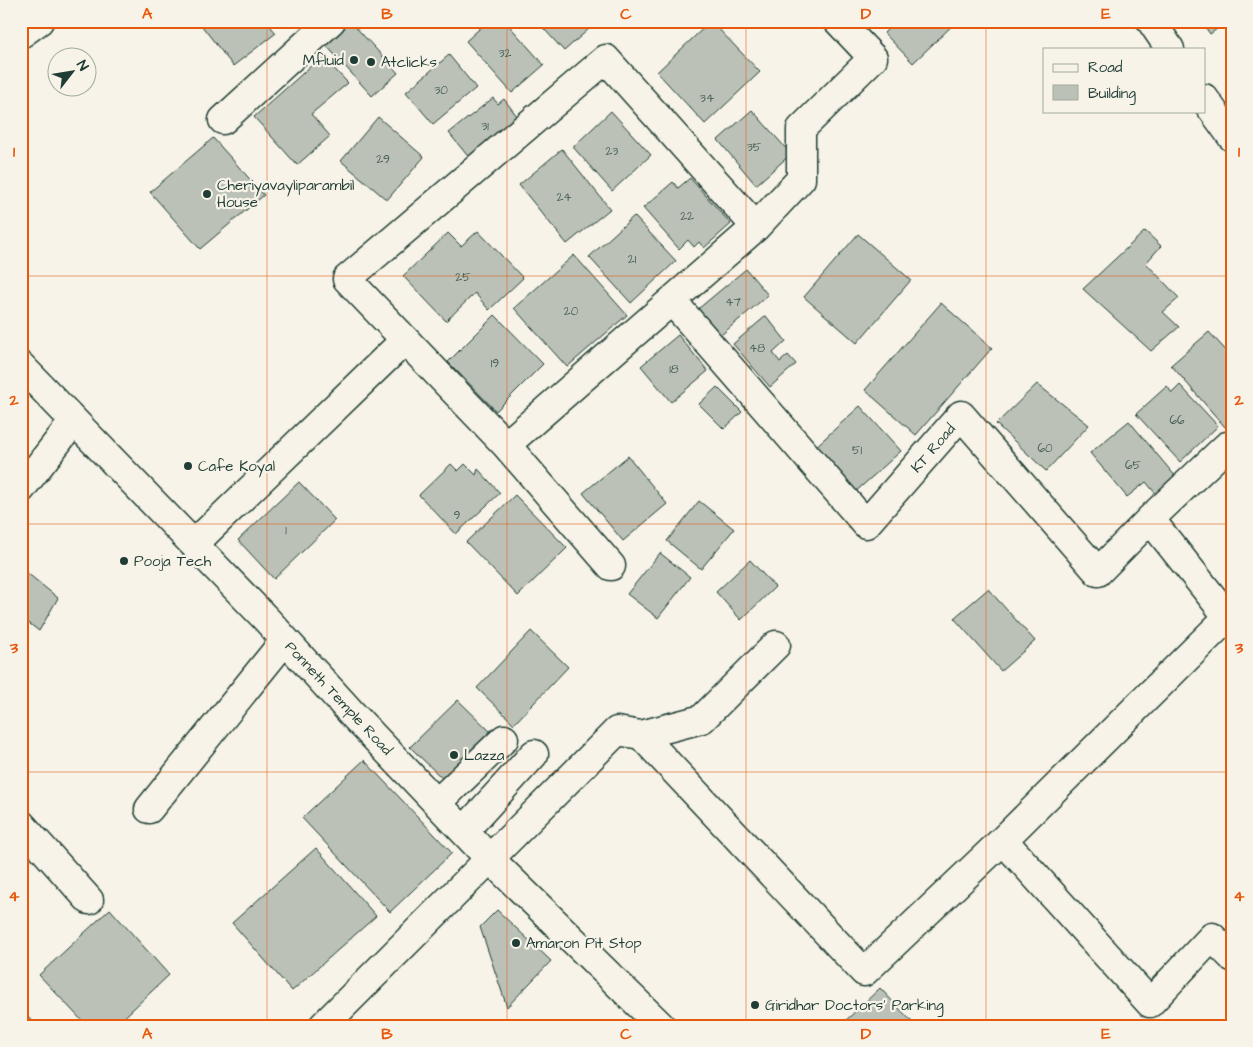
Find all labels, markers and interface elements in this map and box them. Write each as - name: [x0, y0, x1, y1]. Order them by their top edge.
- text: A: [142, 3, 153, 25]
- text: B: [381, 3, 393, 25]
- text: C: [620, 3, 632, 25]
- text: D: [861, 3, 872, 25]
- text: E: [1101, 3, 1111, 25]
- house number: 32: [499, 45, 512, 62]
- north arrow: [48, 48, 98, 98]
- legend: [1043, 48, 1206, 112]
- place label: Mfluid: [303, 50, 344, 71]
- place label: Atclicks: [381, 52, 438, 73]
- marker: Mfluid: [348, 54, 360, 66]
- marker: Atclicks: [365, 56, 377, 68]
- text: N: [71, 57, 93, 75]
- text: Road: [1088, 57, 1123, 78]
- house number: 30: [434, 82, 448, 99]
- text: Building: [1088, 83, 1136, 105]
- house number: 34: [700, 90, 714, 107]
- house number: 31: [481, 118, 489, 135]
- house number: 35: [747, 139, 762, 156]
- text: 1: [13, 141, 16, 163]
- text: 1: [1238, 141, 1241, 163]
- house number: 23: [606, 143, 618, 160]
- house number: 29: [376, 151, 390, 168]
- place label: Cheriyavayliparambil House: [217, 175, 354, 213]
- marker: Cheriyavayliparambil House: [201, 188, 213, 200]
- house number: 24: [556, 189, 572, 206]
- house number: 22: [680, 208, 694, 225]
- house number: 21: [628, 251, 637, 268]
- house number: 25: [455, 269, 471, 286]
- house number: 47: [725, 294, 741, 311]
- house number: 20: [564, 303, 579, 320]
- house number: 48: [749, 340, 765, 357]
- house number: 19: [491, 355, 499, 372]
- house number: 18: [669, 361, 679, 378]
- text: 2: [8, 389, 19, 411]
- text: 2: [1233, 389, 1244, 411]
- house number: 66: [1169, 412, 1185, 429]
- street label: KT Road: [906, 419, 961, 477]
- house number: 60: [1037, 440, 1053, 457]
- house number: 51: [852, 442, 862, 459]
- place label: Cafe Koyal: [198, 456, 275, 478]
- house number: 65: [1125, 457, 1142, 474]
- marker: Cafe Koyal: [182, 460, 194, 472]
- house number: 9: [454, 507, 461, 524]
- house number: 1: [285, 522, 287, 539]
- place label: Pooja Tech: [134, 551, 212, 572]
- marker: Pooja Tech: [118, 555, 130, 567]
- text: 3: [9, 637, 19, 659]
- street label: Ponneth Temple Road: [280, 637, 397, 760]
- text: 3: [1234, 637, 1244, 659]
- place label: Lazza: [464, 745, 505, 766]
- marker: Lazza: [448, 749, 460, 761]
- text: 4: [9, 885, 20, 907]
- text: 4: [1234, 885, 1245, 907]
- place label: Amaron Pit Stop: [526, 933, 642, 954]
- marker: Amaron Pit Stop: [510, 937, 522, 949]
- place label: Giridhar Doctors' Parking: [765, 995, 944, 1017]
- marker: Giridhar Doctors' Parking: [749, 999, 761, 1011]
- text: A: [142, 1023, 153, 1045]
- text: B: [381, 1023, 393, 1045]
- text: C: [620, 1023, 632, 1045]
- text: D: [861, 1023, 872, 1045]
- text: E: [1101, 1023, 1111, 1045]

